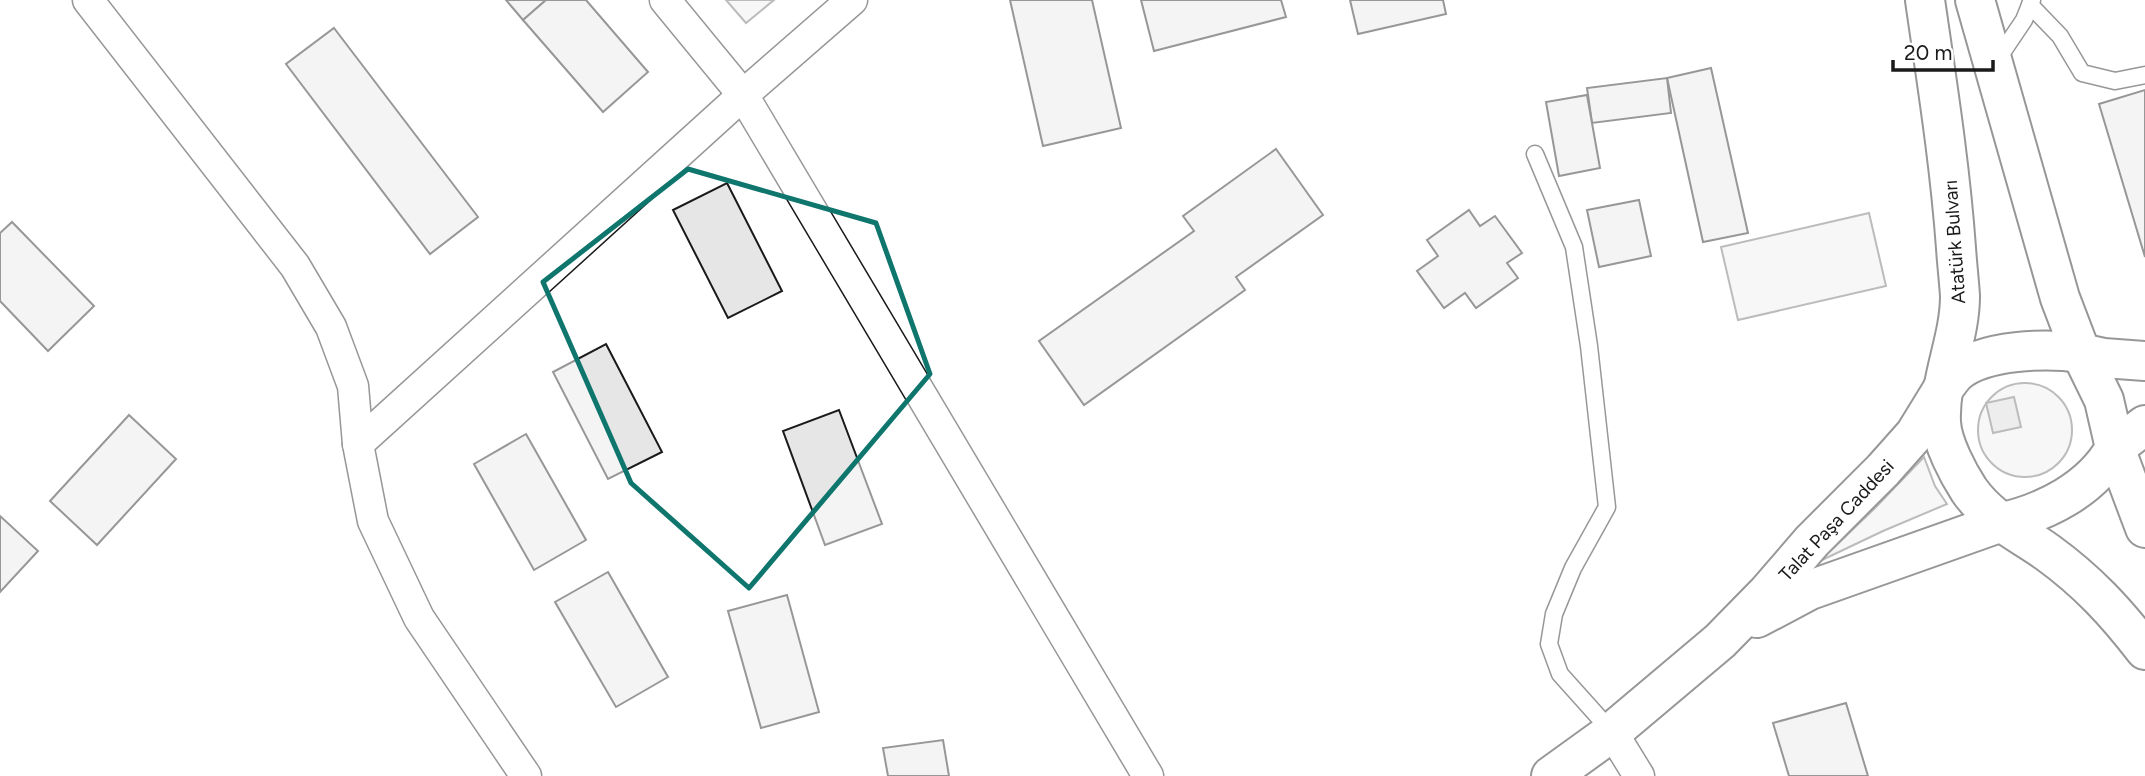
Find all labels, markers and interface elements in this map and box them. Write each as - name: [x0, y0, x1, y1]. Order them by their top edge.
- scale bar: [1893, 28, 1993, 72]
- text: 20 m: [1904, 40, 1952, 65]
- street label: Atatürk Bulvarı: [1939, 179, 1970, 305]
- street label: Talat Paşa Caddesi: [1774, 455, 1899, 586]

